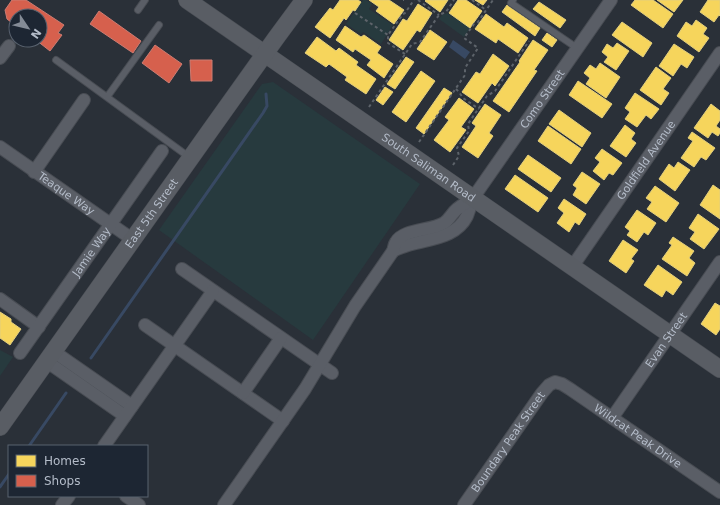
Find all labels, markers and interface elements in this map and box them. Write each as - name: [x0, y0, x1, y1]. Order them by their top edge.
- north arrow: [8, 8, 48, 48]
- text: N: [28, 26, 44, 41]
- street label: Como Street: [517, 66, 567, 131]
- street label: Goldfield Avenue: [614, 118, 678, 202]
- street label: South Saliman Road: [379, 130, 478, 204]
- street label: Teaque Way: [35, 169, 98, 218]
- street label: East 5th Street: [122, 175, 181, 251]
- street label: Jamie Way: [69, 224, 113, 280]
- street label: Evan Street: [642, 309, 690, 370]
- street label: Boundary Peak Street: [468, 388, 548, 495]
- street label: Wildcat Peak Drive: [592, 401, 684, 470]
- legend: [8, 445, 148, 497]
- text: Homes: [44, 454, 86, 468]
- text: Shops: [44, 474, 80, 488]

